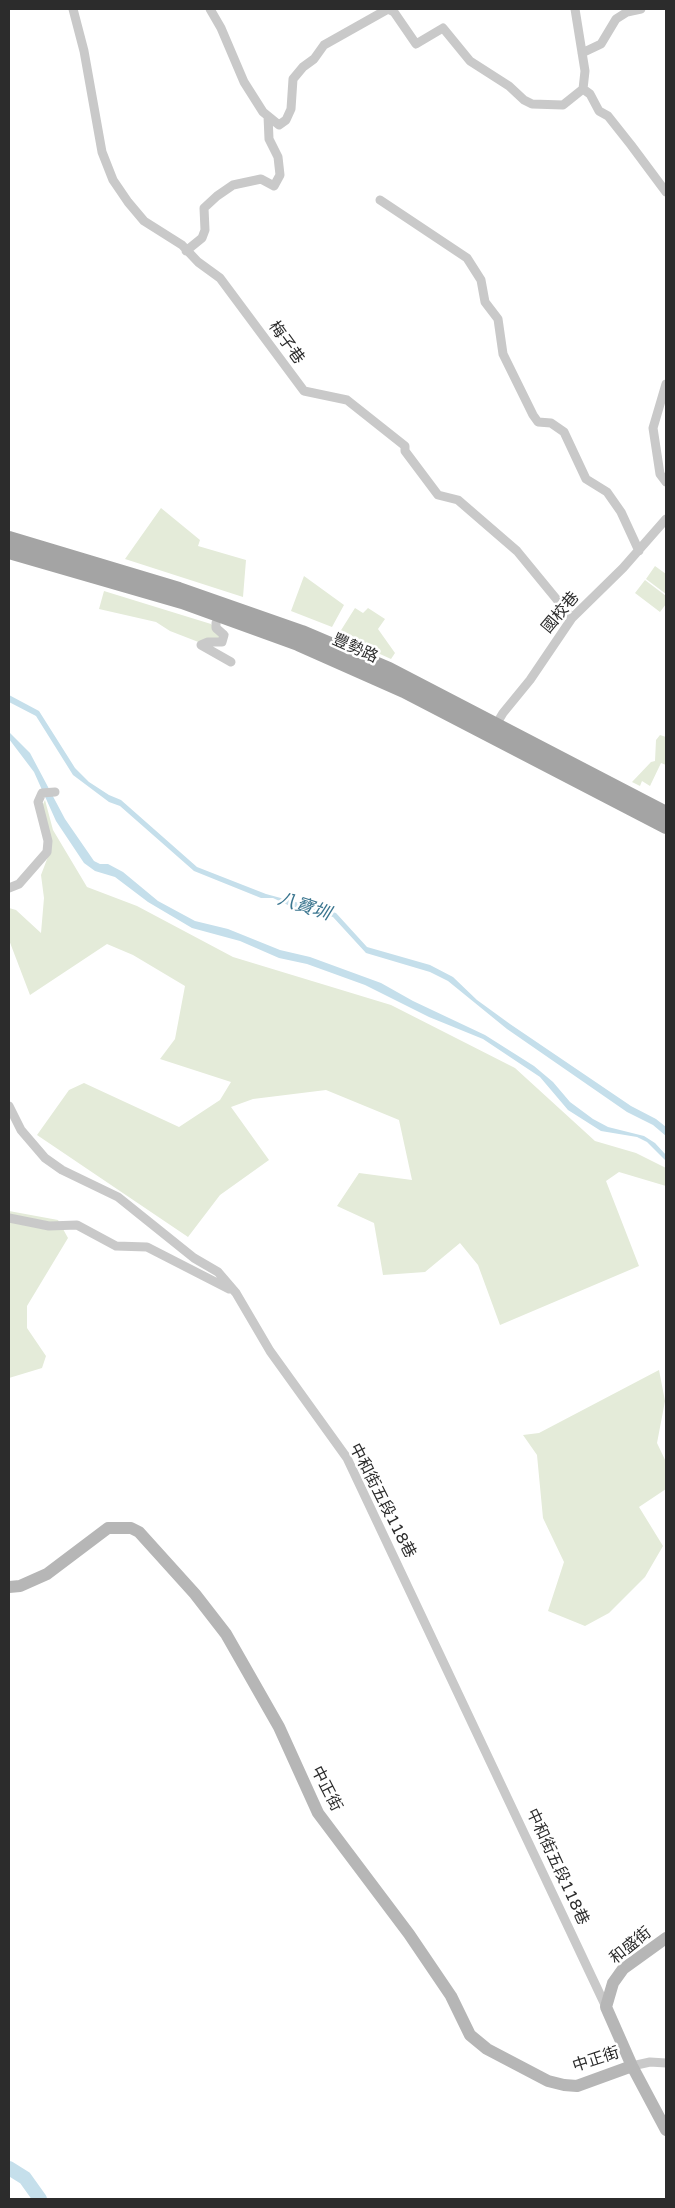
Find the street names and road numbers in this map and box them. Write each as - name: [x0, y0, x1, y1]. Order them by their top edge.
- street label: 梅子巷: [264, 318, 308, 368]
- street label: 國校巷: [538, 588, 584, 638]
- street label: 豐勢路: [329, 630, 381, 668]
- street label: 中和街五段118巷: [345, 1440, 419, 1562]
- street label: 中正街: [307, 1763, 345, 1815]
- street label: 中和街五段118巷: [522, 1806, 592, 1928]
- street label: 和盛街: [606, 1923, 656, 1969]
- street label: 中正街: [570, 2043, 622, 2077]

